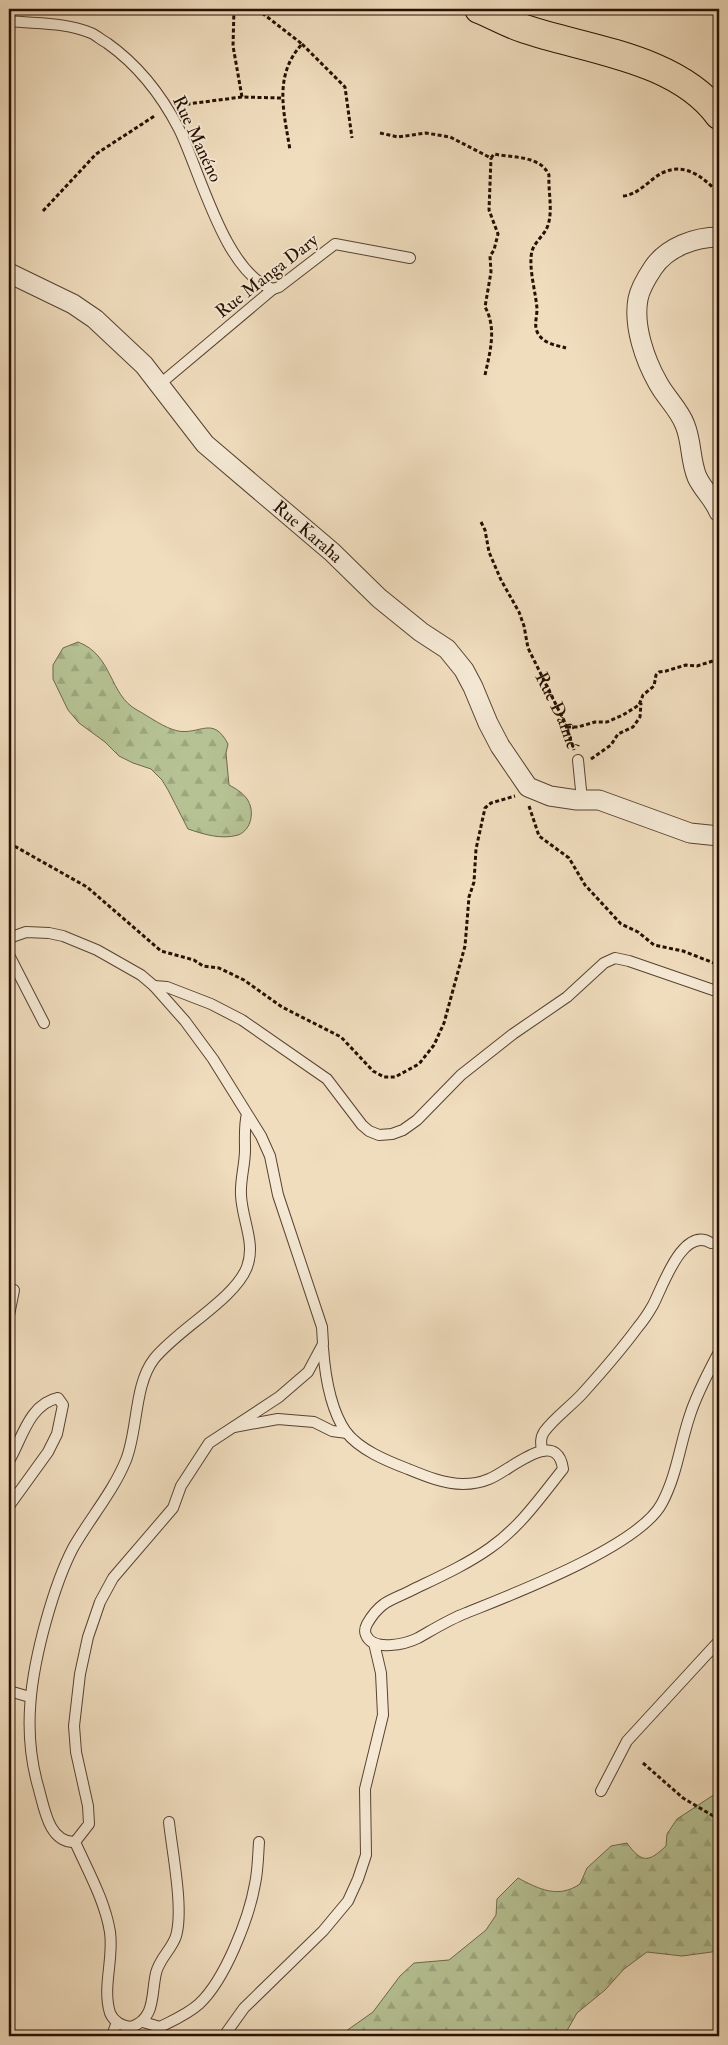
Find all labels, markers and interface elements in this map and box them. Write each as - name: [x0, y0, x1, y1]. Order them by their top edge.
- street label: Rue Manéno: [167, 92, 227, 186]
- street label: Rue Manga Dary: [211, 228, 324, 323]
- street label: Rue Karaha: [268, 496, 348, 568]
- street label: Rue Dafiné: [530, 668, 585, 752]

